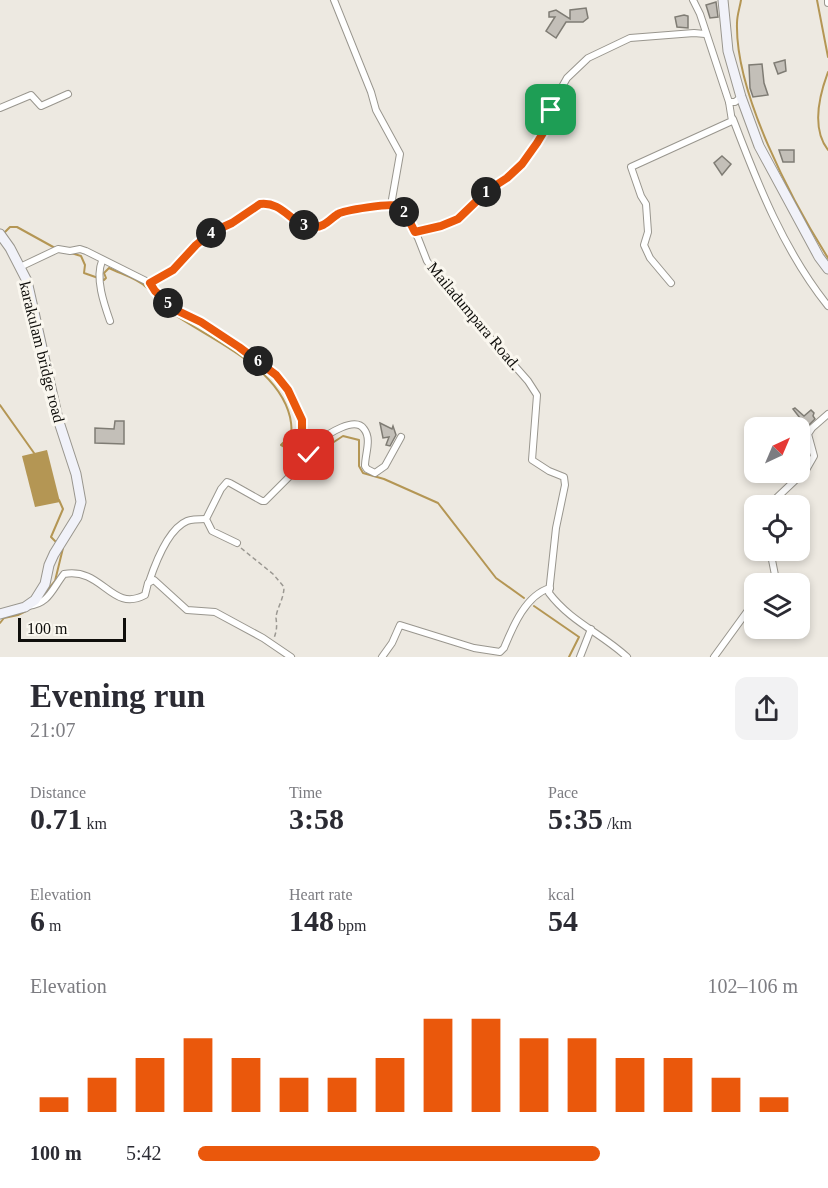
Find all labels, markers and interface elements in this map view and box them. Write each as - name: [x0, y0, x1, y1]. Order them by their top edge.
- pin: [525, 84, 576, 135]
- icon: arrive: [534, 93, 567, 126]
- pin: 1: [471, 177, 501, 207]
- text: 1: [482, 183, 490, 200]
- pin: 2: [389, 197, 419, 227]
- text: 2: [400, 203, 408, 220]
- pin: 3: [289, 210, 319, 240]
- text: 3: [300, 216, 308, 233]
- pin: 4: [196, 218, 226, 248]
- text: 4: [207, 224, 215, 241]
- street label: Mailadumpara Road.: [423, 259, 524, 374]
- street label: karakulam bridge road: [15, 280, 68, 425]
- pin: 5: [153, 288, 183, 318]
- text: 5: [164, 294, 172, 311]
- pin: 6: [243, 346, 273, 376]
- text: 6: [254, 352, 262, 369]
- north arrow: [744, 417, 810, 483]
- map controls: [744, 417, 810, 639]
- pin: [283, 429, 334, 480]
- icon: check: [292, 438, 325, 471]
- button: locate: [744, 495, 810, 561]
- button: layers: [744, 573, 810, 639]
- scale bar: [18, 615, 126, 642]
- text: 100 m: [27, 620, 67, 637]
- button: share: [735, 677, 798, 740]
- text: Evening run: [30, 678, 205, 714]
- text: 21:07: [30, 719, 76, 741]
- text: Distance: [30, 784, 86, 801]
- text: Time: [289, 784, 322, 801]
- text: Pace: [548, 784, 578, 801]
- text: 0.71: [30, 802, 83, 835]
- text: 3:58: [289, 802, 344, 835]
- text: 5:35: [548, 802, 603, 835]
- text: km: [83, 815, 107, 832]
- text: /km: [603, 815, 632, 832]
- text: Elevation: [30, 886, 91, 903]
- text: Heart rate: [289, 886, 353, 903]
- text: kcal: [548, 886, 575, 903]
- text: 6: [30, 904, 45, 937]
- text: 148: [289, 904, 334, 937]
- text: 54: [548, 904, 578, 937]
- text: m: [45, 917, 61, 934]
- text: bpm: [334, 917, 366, 934]
- text: Elevation: [30, 975, 107, 997]
- text: 102–106 m: [707, 975, 798, 997]
- text: 100 m: [30, 1142, 82, 1164]
- text: 5:42: [126, 1142, 162, 1164]

